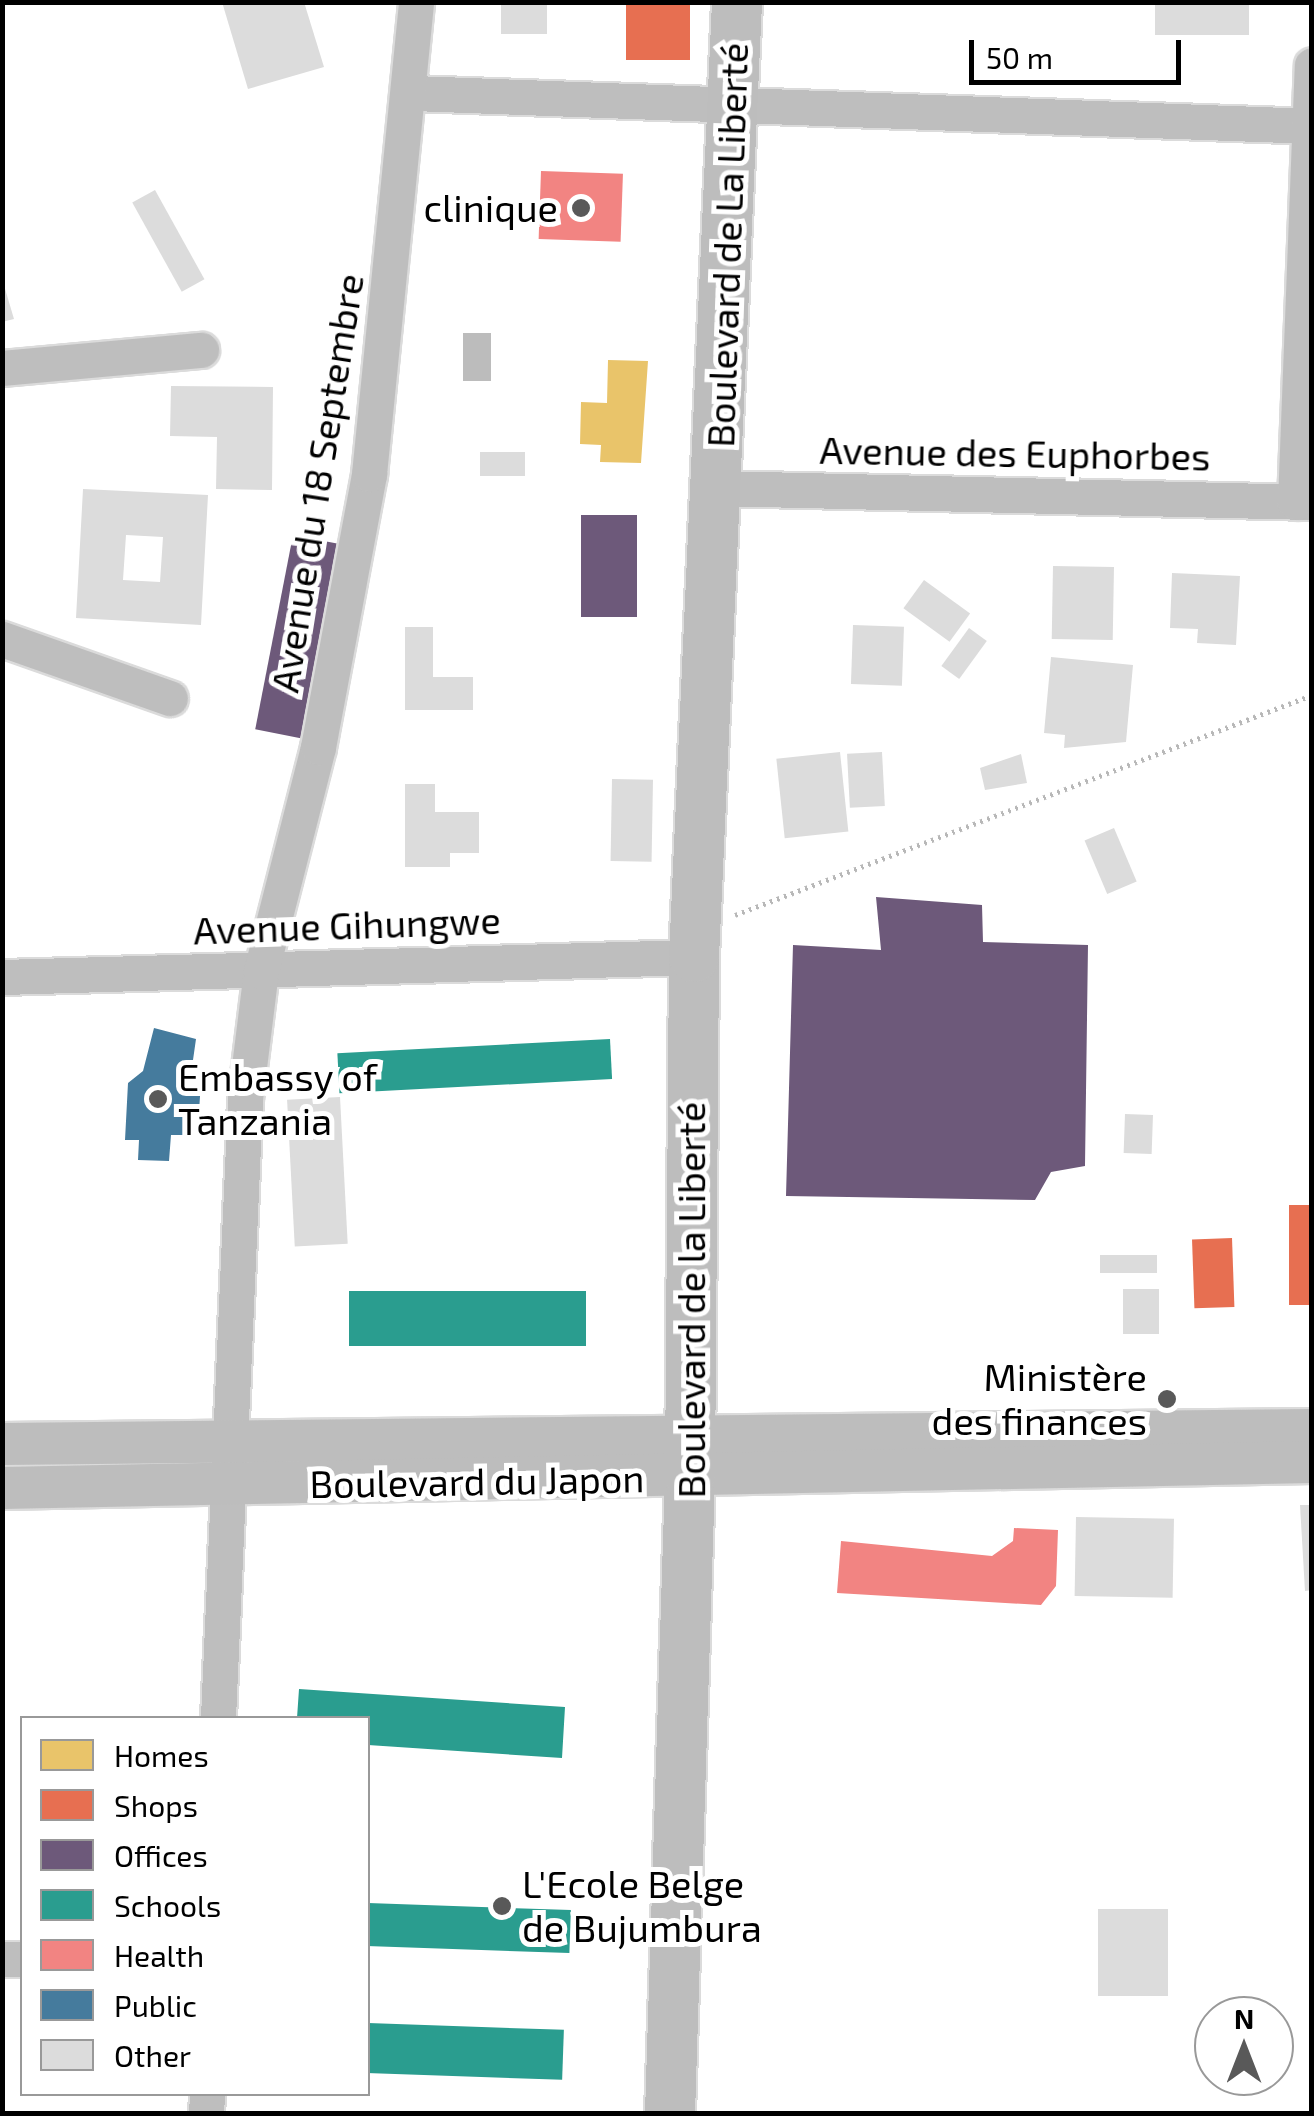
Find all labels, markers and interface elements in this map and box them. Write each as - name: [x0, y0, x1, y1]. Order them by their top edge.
- scale bar: [974, 20, 1186, 82]
- text: 50 m: [986, 39, 1053, 75]
- street label: Boulevard de La Liberté: [697, 42, 757, 448]
- place label: clinique: [423, 185, 558, 231]
- marker: clinique: [568, 195, 594, 221]
- street label: Avenue du 18 Septembre: [261, 270, 373, 696]
- street label: Avenue des Euphorbes: [819, 427, 1211, 479]
- street label: Avenue Gihungwe: [192, 897, 502, 953]
- place label: Embassy of Tanzania: [178, 1054, 378, 1144]
- marker: Embassy of Tanzania: [147, 1088, 169, 1110]
- street label: Boulevard de la Liberté: [668, 1102, 714, 1498]
- place label: Ministère des finances: [931, 1354, 1147, 1444]
- marker: Ministère des finances: [1156, 1388, 1178, 1410]
- street label: Boulevard du Japon: [309, 1455, 645, 1507]
- legend: [20, 1716, 370, 2096]
- text: Homes: [114, 1737, 209, 1773]
- text: Shops: [114, 1787, 198, 1823]
- text: Offices: [114, 1837, 208, 1873]
- place label: L'Ecole Belge de Bujumbura: [522, 1861, 762, 1950]
- text: Schools: [114, 1887, 221, 1923]
- marker: L'Ecole Belge de Bujumbura: [491, 1895, 513, 1917]
- text: Health: [114, 1937, 204, 1973]
- text: Public: [114, 1987, 197, 2023]
- north arrow: [1194, 1996, 1294, 2096]
- text: N: [1234, 2001, 1254, 2035]
- text: Other: [114, 2037, 191, 2073]

